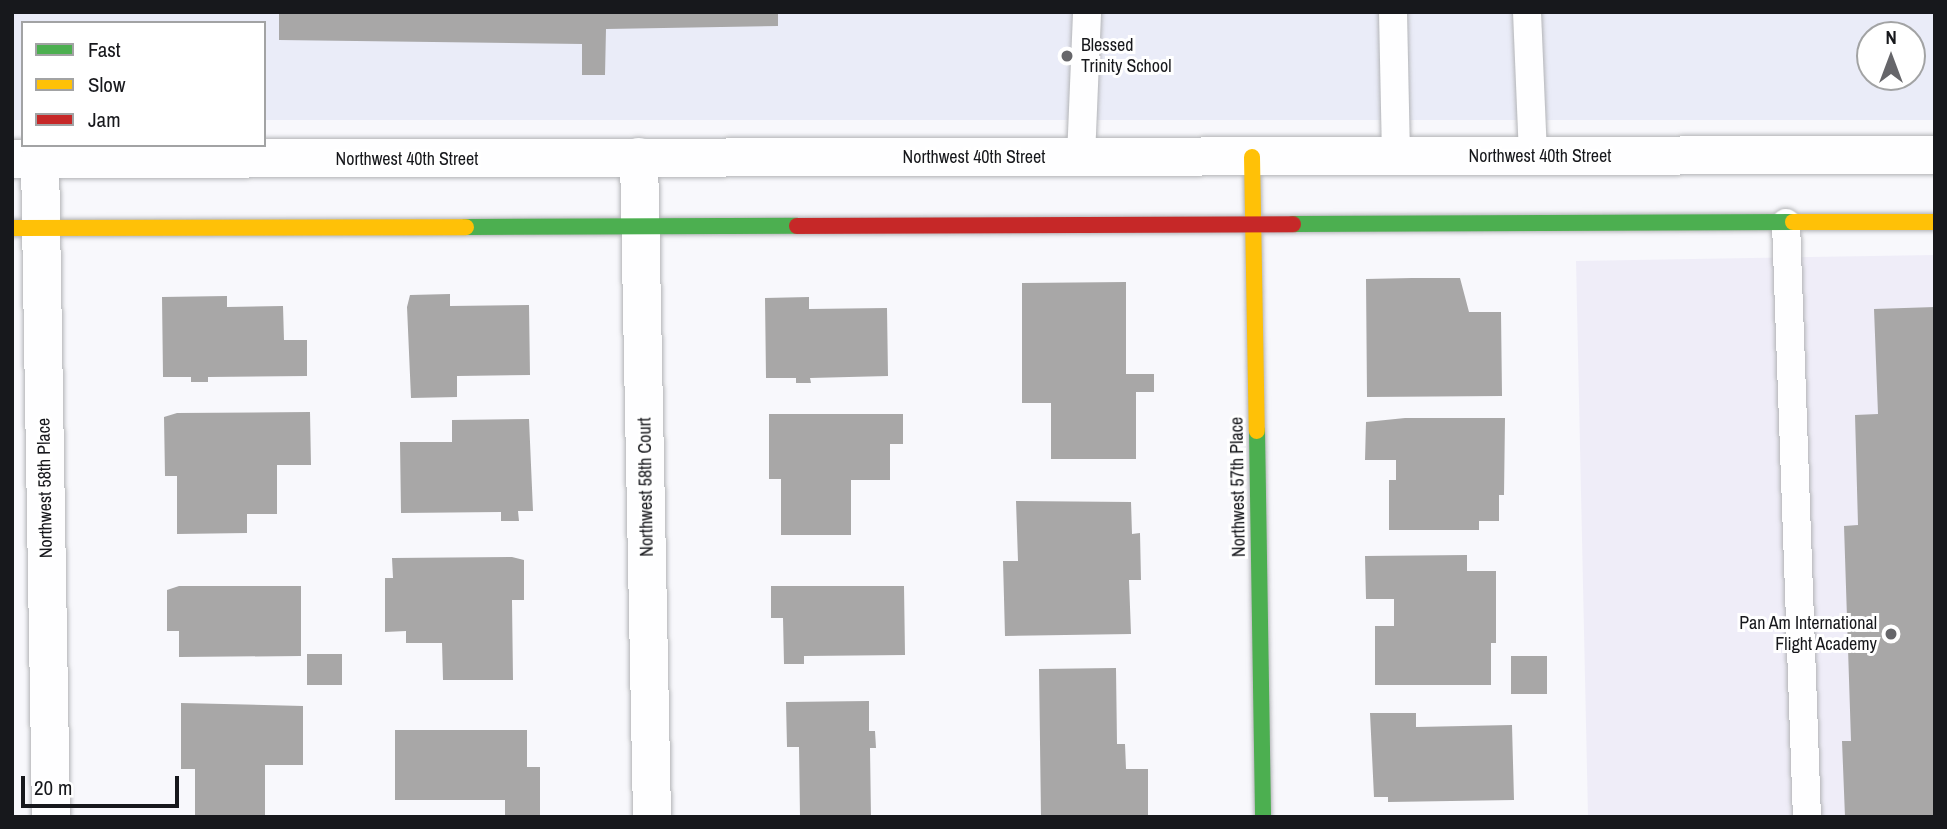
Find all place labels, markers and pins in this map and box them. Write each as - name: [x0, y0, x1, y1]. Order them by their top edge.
- place label: Blessed Trinity School: [1081, 35, 1172, 78]
- marker: Blessed Trinity School: [1059, 48, 1075, 64]
- place label: Pan Am International Flight Academy: [1738, 613, 1877, 656]
- marker: Pan Am International Flight Academy: [1883, 626, 1899, 642]

